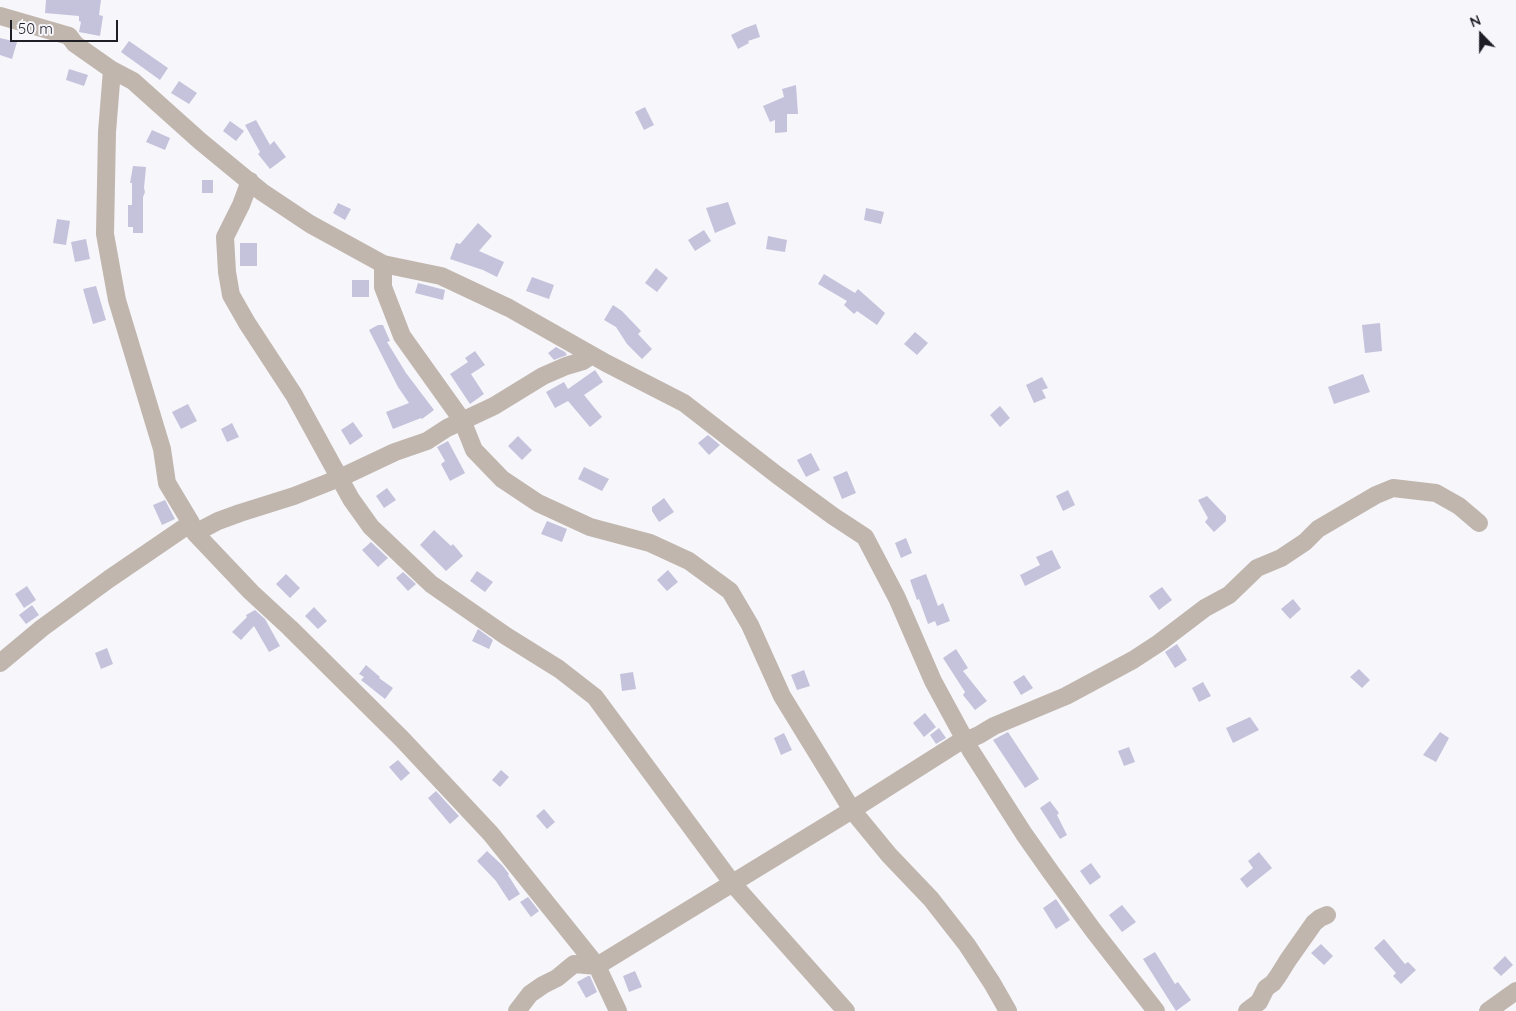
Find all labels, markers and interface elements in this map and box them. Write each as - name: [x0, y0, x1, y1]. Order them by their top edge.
- scale bar: [12, 10, 120, 42]
- north arrow: [1456, 10, 1506, 60]
- text: N: [1467, 11, 1484, 31]
- text: 50 m: [18, 19, 53, 38]

